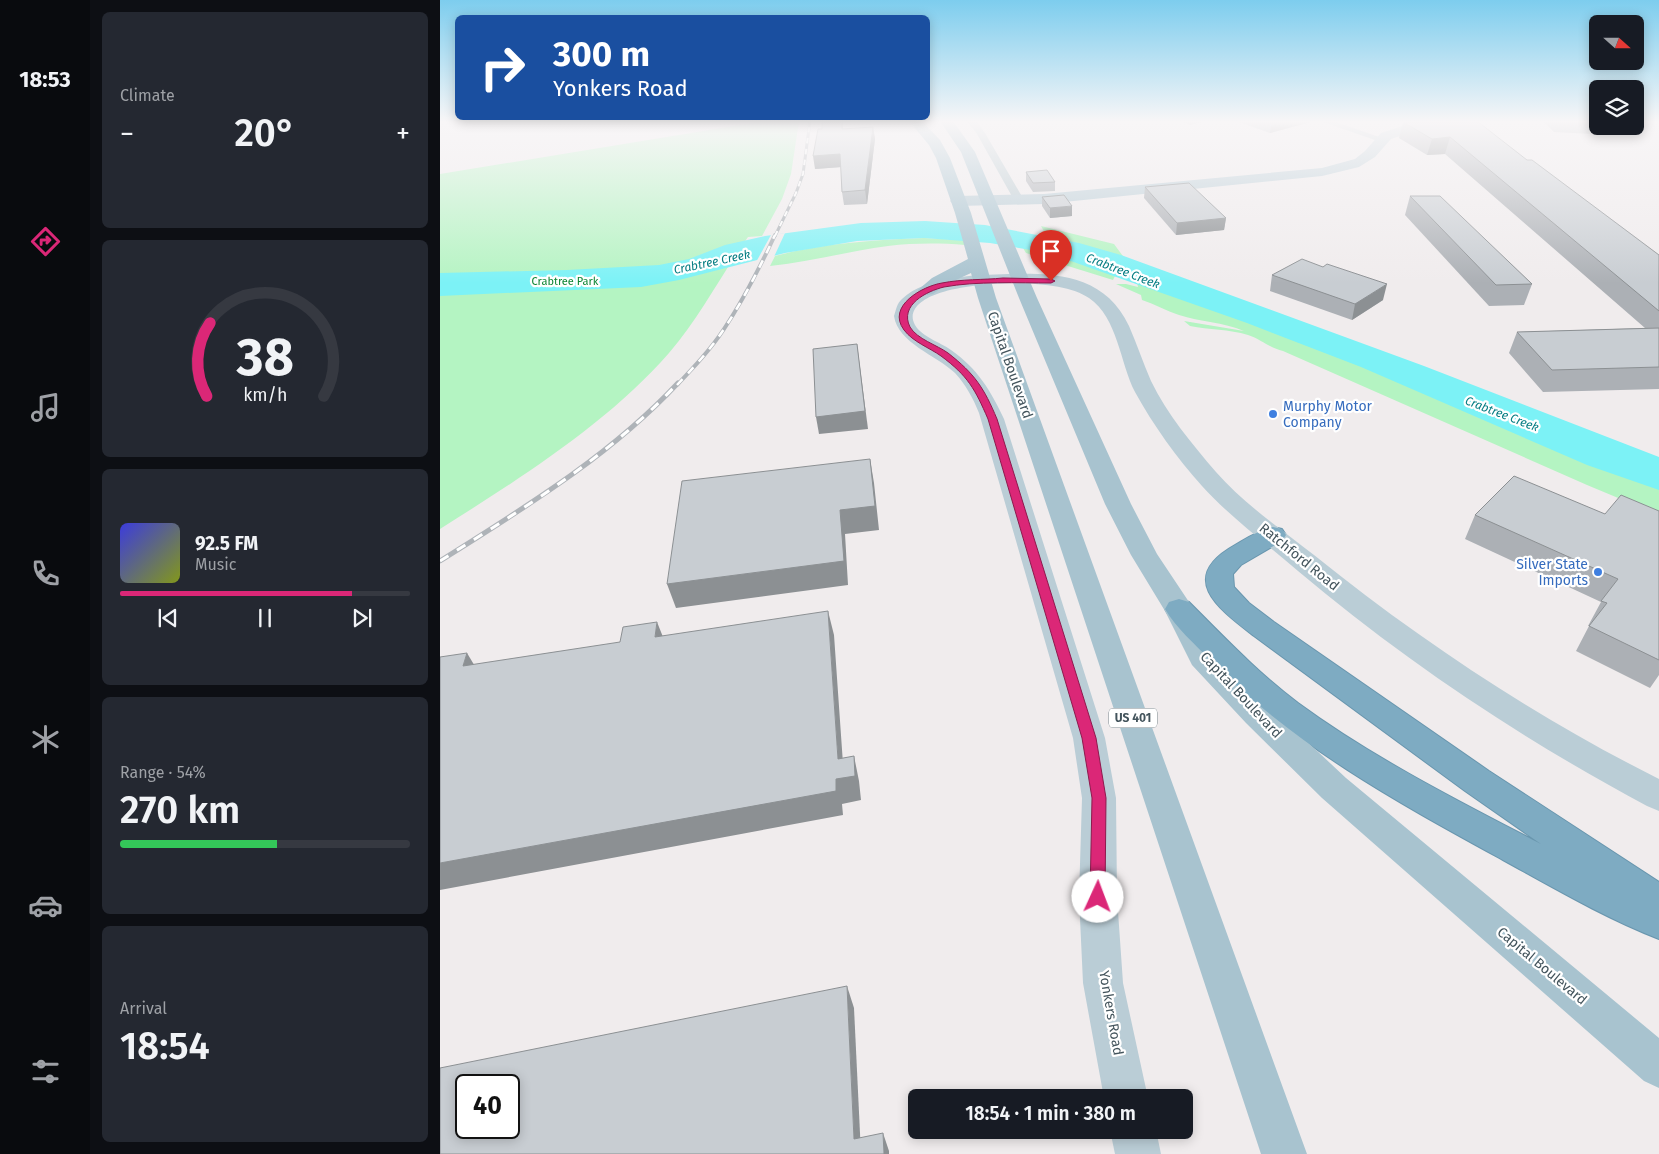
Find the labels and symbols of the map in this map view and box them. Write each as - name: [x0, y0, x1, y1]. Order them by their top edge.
- north arrow: [1589, 15, 1644, 70]
- pin: [1030, 230, 1072, 281]
- water label: Crabtree Creek: [672, 247, 752, 277]
- water label: Crabtree Creek: [1084, 250, 1162, 292]
- park label: Crabtree Park: [532, 275, 599, 288]
- street label: Capital Boulevard: [984, 309, 1036, 421]
- water label: Crabtree Creek: [1463, 393, 1541, 435]
- place label: Murphy Motor Company: [1283, 398, 1373, 431]
- marker: Murphy Motor Company: [1267, 408, 1279, 420]
- street label: Ratchford Road: [1256, 520, 1342, 594]
- place label: Silver State Imports: [1516, 556, 1588, 589]
- marker: Silver State Imports: [1592, 566, 1604, 578]
- street label: Capital Boulevard: [1197, 648, 1285, 742]
- road number: US 401: [1109, 708, 1157, 728]
- position arrow: [1071, 870, 1123, 922]
- street label: Capital Boulevard: [1494, 924, 1590, 1008]
- street label: Yonkers Road: [1095, 969, 1127, 1057]
- speed limit sign: 40: [455, 1074, 520, 1139]

